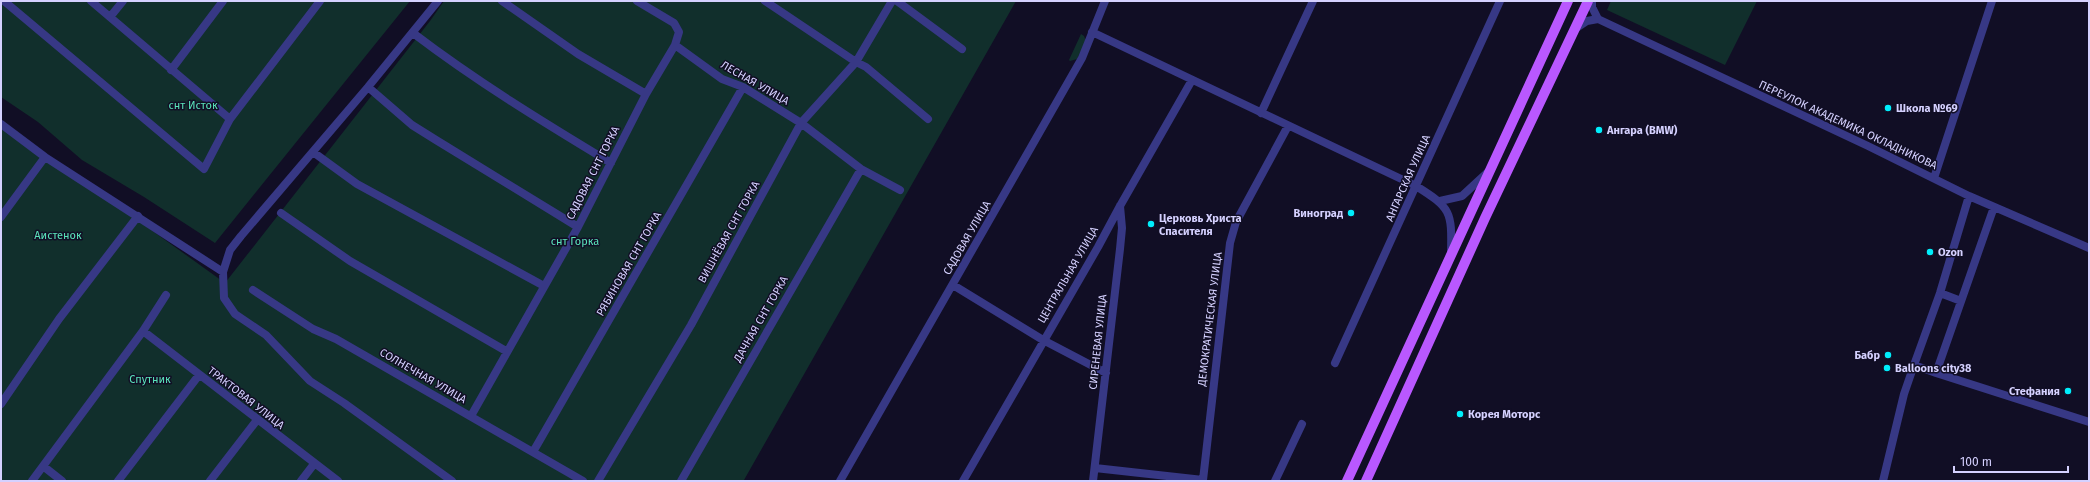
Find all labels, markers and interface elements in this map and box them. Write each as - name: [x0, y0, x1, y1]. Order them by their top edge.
- street label: ЛЕСНАЯ УЛИЦА: [719, 58, 792, 108]
- street label: ПЕРЕУЛОК АКАДЕМИКА ОКЛАДНИКОВА: [1757, 78, 1940, 172]
- park label: снт Исток: [168, 99, 218, 112]
- place label: Школа №69: [1896, 102, 1958, 115]
- marker: Школа №69: [1883, 103, 1893, 113]
- street label: САДОВАЯ СНТ ГОРКА: [564, 123, 623, 222]
- place label: Ангара (BMW): [1606, 124, 1678, 137]
- marker: Ангара (BMW): [1594, 125, 1604, 135]
- street label: АНГАРСКАЯ УЛИЦА: [1383, 132, 1433, 223]
- street label: ВИШНЁВАЯ СНТ ГОРКА: [695, 178, 763, 285]
- street label: САДОВАЯ УЛИЦА: [941, 198, 994, 277]
- place label: Виноград: [1293, 207, 1343, 220]
- marker: Виноград: [1346, 208, 1356, 218]
- street label: РЯБИНОВАЯ СНТ ГОРКА: [594, 209, 665, 319]
- place label: Церковь Христа Спасителя: [1159, 212, 1241, 238]
- marker: Церковь Христа Спасителя: [1146, 219, 1156, 229]
- street label: ЦЕНТРАЛЬНАЯ УЛИЦА: [1035, 224, 1101, 326]
- park label: Аистенок: [34, 229, 82, 242]
- park label: снт Горка: [551, 235, 599, 248]
- place label: Ozon: [1938, 246, 1963, 259]
- marker: Ozon: [1925, 247, 1935, 257]
- street label: ДЕМОКРАТИЧЕСКАЯ УЛИЦА: [1195, 251, 1225, 388]
- street label: ДАЧНАЯ СНТ ГОРКА: [731, 273, 791, 365]
- street label: СИРЕНЕВАЯ УЛИЦА: [1087, 293, 1110, 390]
- street label: СОЛНЕЧНАЯ УЛИЦА: [377, 346, 469, 407]
- place label: Бабр: [1855, 349, 1880, 362]
- marker: Бабр: [1883, 350, 1893, 360]
- place label: Balloons city38: [1895, 362, 1972, 375]
- marker: Balloons city38: [1882, 363, 1892, 373]
- street label: ТРАКТОВАЯ УЛИЦА: [205, 364, 287, 432]
- park label: Спутник: [129, 373, 171, 386]
- place label: Стефания: [2009, 385, 2060, 398]
- marker: Стефания: [2063, 386, 2073, 396]
- place label: Корея Моторс: [1468, 408, 1541, 421]
- marker: Корея Моторс: [1455, 409, 1465, 419]
- scale bar: [1954, 448, 2068, 474]
- text: 100 m: [1960, 455, 1992, 469]

